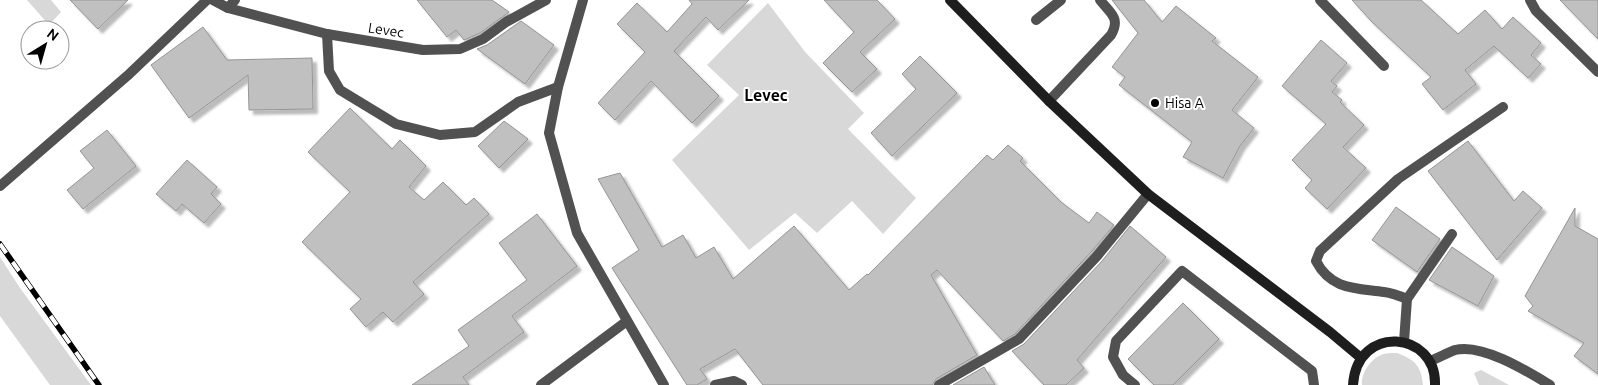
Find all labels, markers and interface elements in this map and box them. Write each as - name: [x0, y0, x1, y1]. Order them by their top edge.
- street label: Levec: [367, 19, 405, 41]
- north arrow: [20, 20, 70, 70]
- text: N: [44, 25, 62, 44]
- district label: Levec: [744, 86, 788, 104]
- place label: Hisa A: [1165, 95, 1204, 111]
- marker: Hisa A: [1149, 97, 1161, 109]

